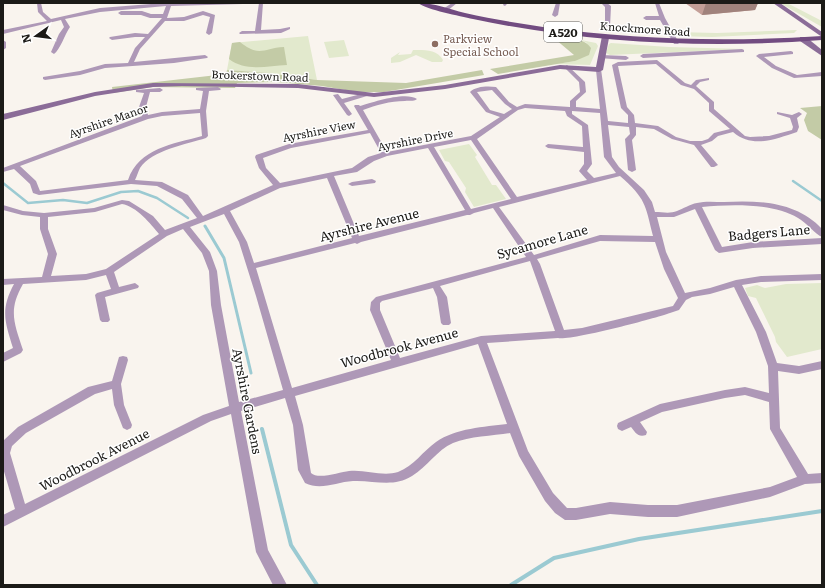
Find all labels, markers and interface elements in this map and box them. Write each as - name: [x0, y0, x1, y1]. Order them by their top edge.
- north arrow: [16, 16, 56, 56]
- street label: Knockmore Road: [599, 17, 691, 39]
- road number: A520: [544, 22, 582, 42]
- place label: Parkview Special School: [443, 30, 519, 59]
- text: N: [16, 32, 34, 45]
- marker: Parkview Special School: [430, 39, 440, 49]
- street label: Brokerstown Road: [211, 65, 309, 85]
- street label: Ayrshire Manor: [66, 99, 151, 141]
- street label: Ayrshire View: [281, 115, 357, 145]
- street label: Ayrshire Drive: [376, 124, 454, 154]
- street label: Ayrshire Avenue: [317, 202, 421, 246]
- street label: Sycamore Lane: [494, 219, 590, 263]
- street label: Badgers Lane: [727, 219, 811, 245]
- street label: Woodbrook Avenue: [338, 322, 460, 372]
- street label: Ayrshire Gardens: [228, 346, 268, 456]
- street label: Woodbrook Avenue: [36, 423, 153, 495]

